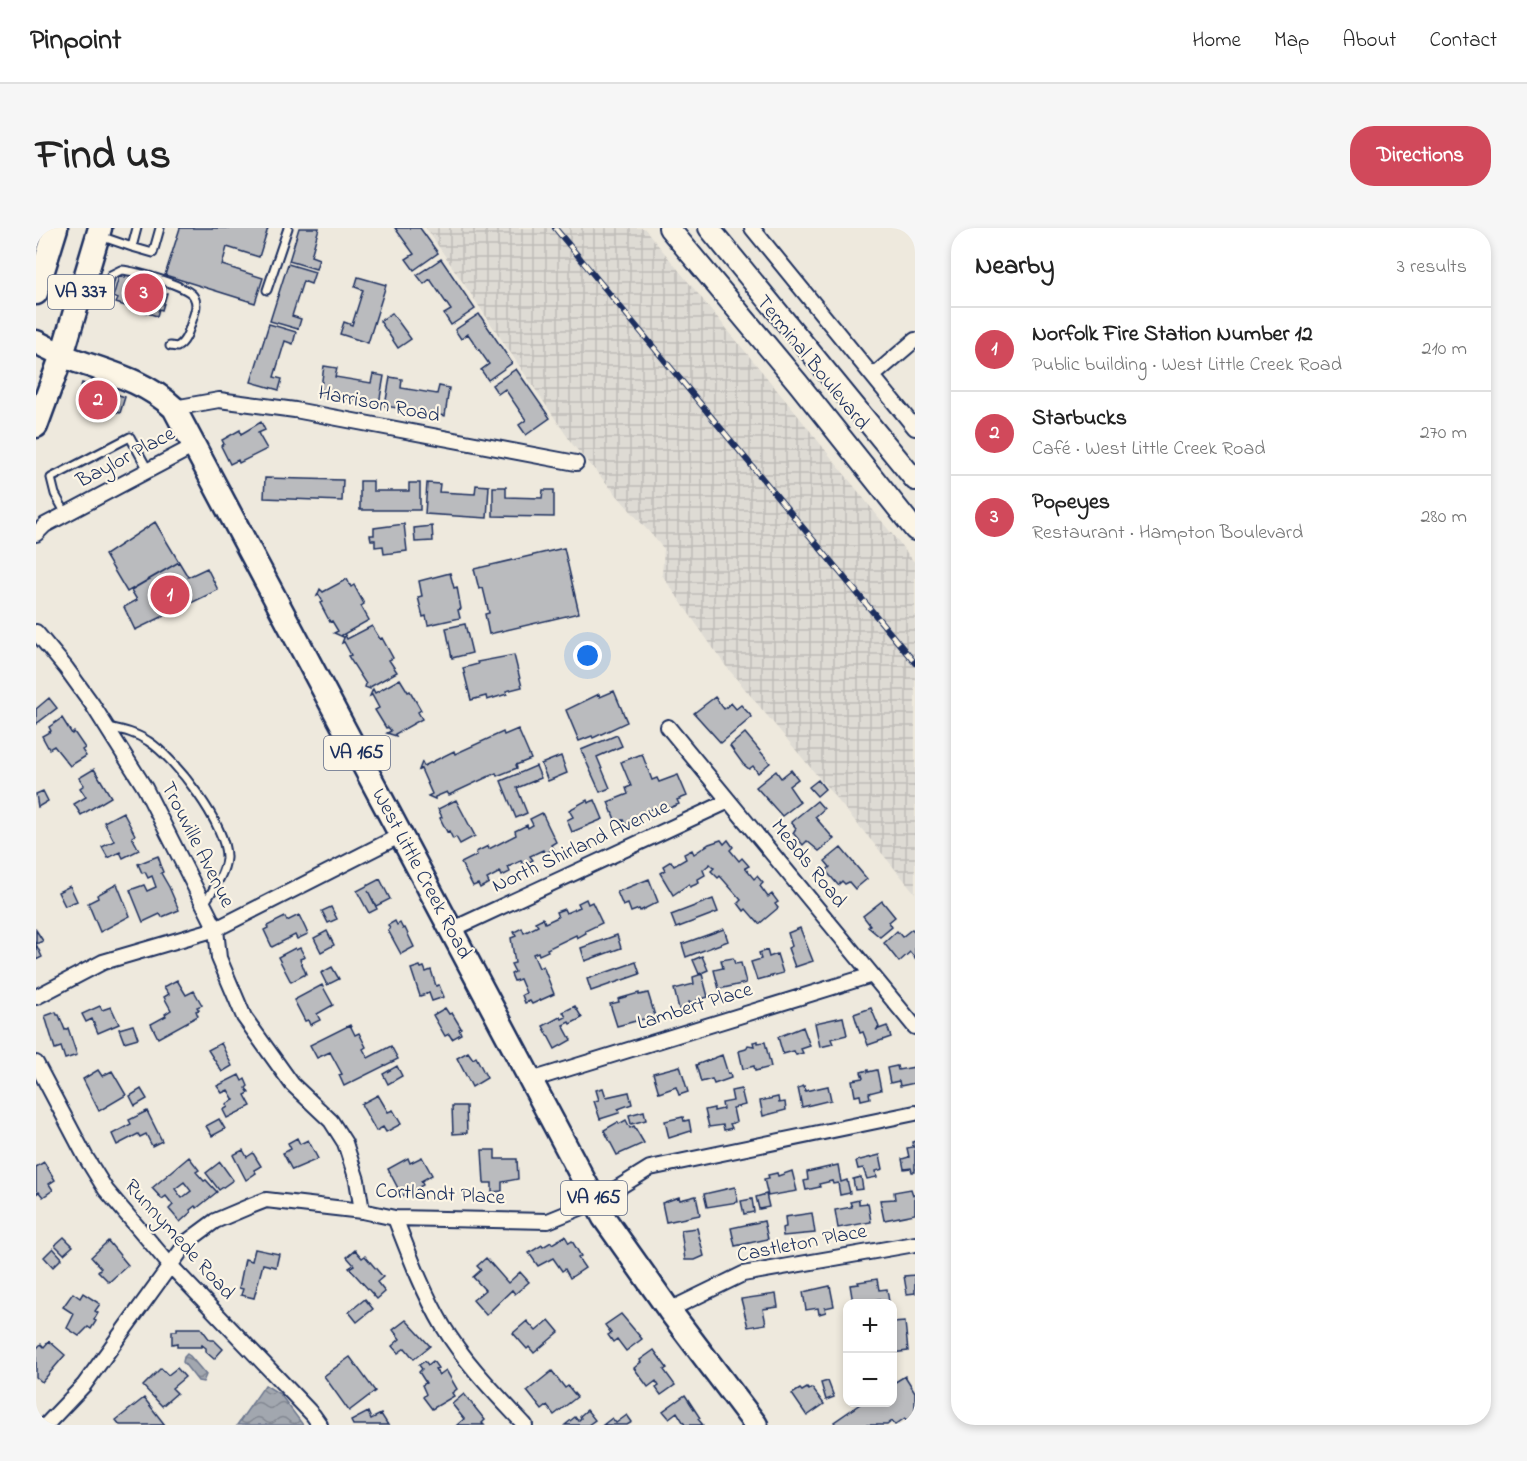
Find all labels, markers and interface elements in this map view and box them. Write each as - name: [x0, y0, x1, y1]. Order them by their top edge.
- text: Pinpoint: [30, 21, 121, 62]
- text: Home: [1192, 26, 1241, 56]
- text: Map: [1274, 26, 1309, 56]
- text: About: [1342, 26, 1396, 56]
- text: Contact: [1429, 26, 1497, 56]
- text: Find us: [36, 126, 171, 187]
- button: Directions: [1350, 126, 1491, 186]
- text: Nearby: [975, 248, 1054, 286]
- text: 3 results: [1397, 253, 1467, 282]
- pin: 3: [124, 270, 164, 316]
- road number: VA 337: [48, 275, 114, 309]
- street label: Terminal Boulevard: [748, 289, 876, 437]
- text: Norfolk Fire Station Number 12: [1032, 319, 1313, 351]
- text: 1: [991, 335, 998, 364]
- text: 210 m: [1422, 335, 1467, 364]
- text: Public building · West Little Creek Road: [1032, 351, 1342, 380]
- pin: 2: [78, 378, 118, 423]
- street label: Harrison Road: [316, 379, 443, 432]
- text: Starbucks: [1032, 403, 1127, 435]
- street label: Baylor Place: [70, 419, 182, 499]
- text: 2: [990, 419, 999, 448]
- text: 270 m: [1420, 419, 1467, 448]
- text: Café · West Little Creek Road: [1032, 435, 1266, 464]
- text: Popeyes: [1032, 487, 1110, 519]
- text: 3: [990, 503, 999, 532]
- text: 280 m: [1420, 503, 1467, 532]
- text: Restaurant · Hampton Boulevard: [1032, 519, 1303, 548]
- pin: 1: [150, 572, 190, 617]
- your location: [573, 641, 602, 670]
- road number: VA 165: [324, 736, 390, 770]
- street label: Trouville Avenue: [152, 777, 242, 914]
- street label: West Little Creek Road: [363, 783, 479, 965]
- street label: North Shirland Avenue: [487, 792, 675, 901]
- street label: Meads Road: [763, 813, 853, 915]
- street label: Lambert Place: [634, 975, 757, 1039]
- street label: Runnymede Road: [115, 1173, 242, 1309]
- street label: Cortlandt Place: [374, 1177, 506, 1213]
- road number: VA 165: [561, 1181, 627, 1215]
- street label: Castleton Place: [735, 1217, 870, 1271]
- map controls: [843, 1299, 897, 1407]
- button: +: [843, 1299, 897, 1353]
- button: −: [843, 1353, 897, 1407]

